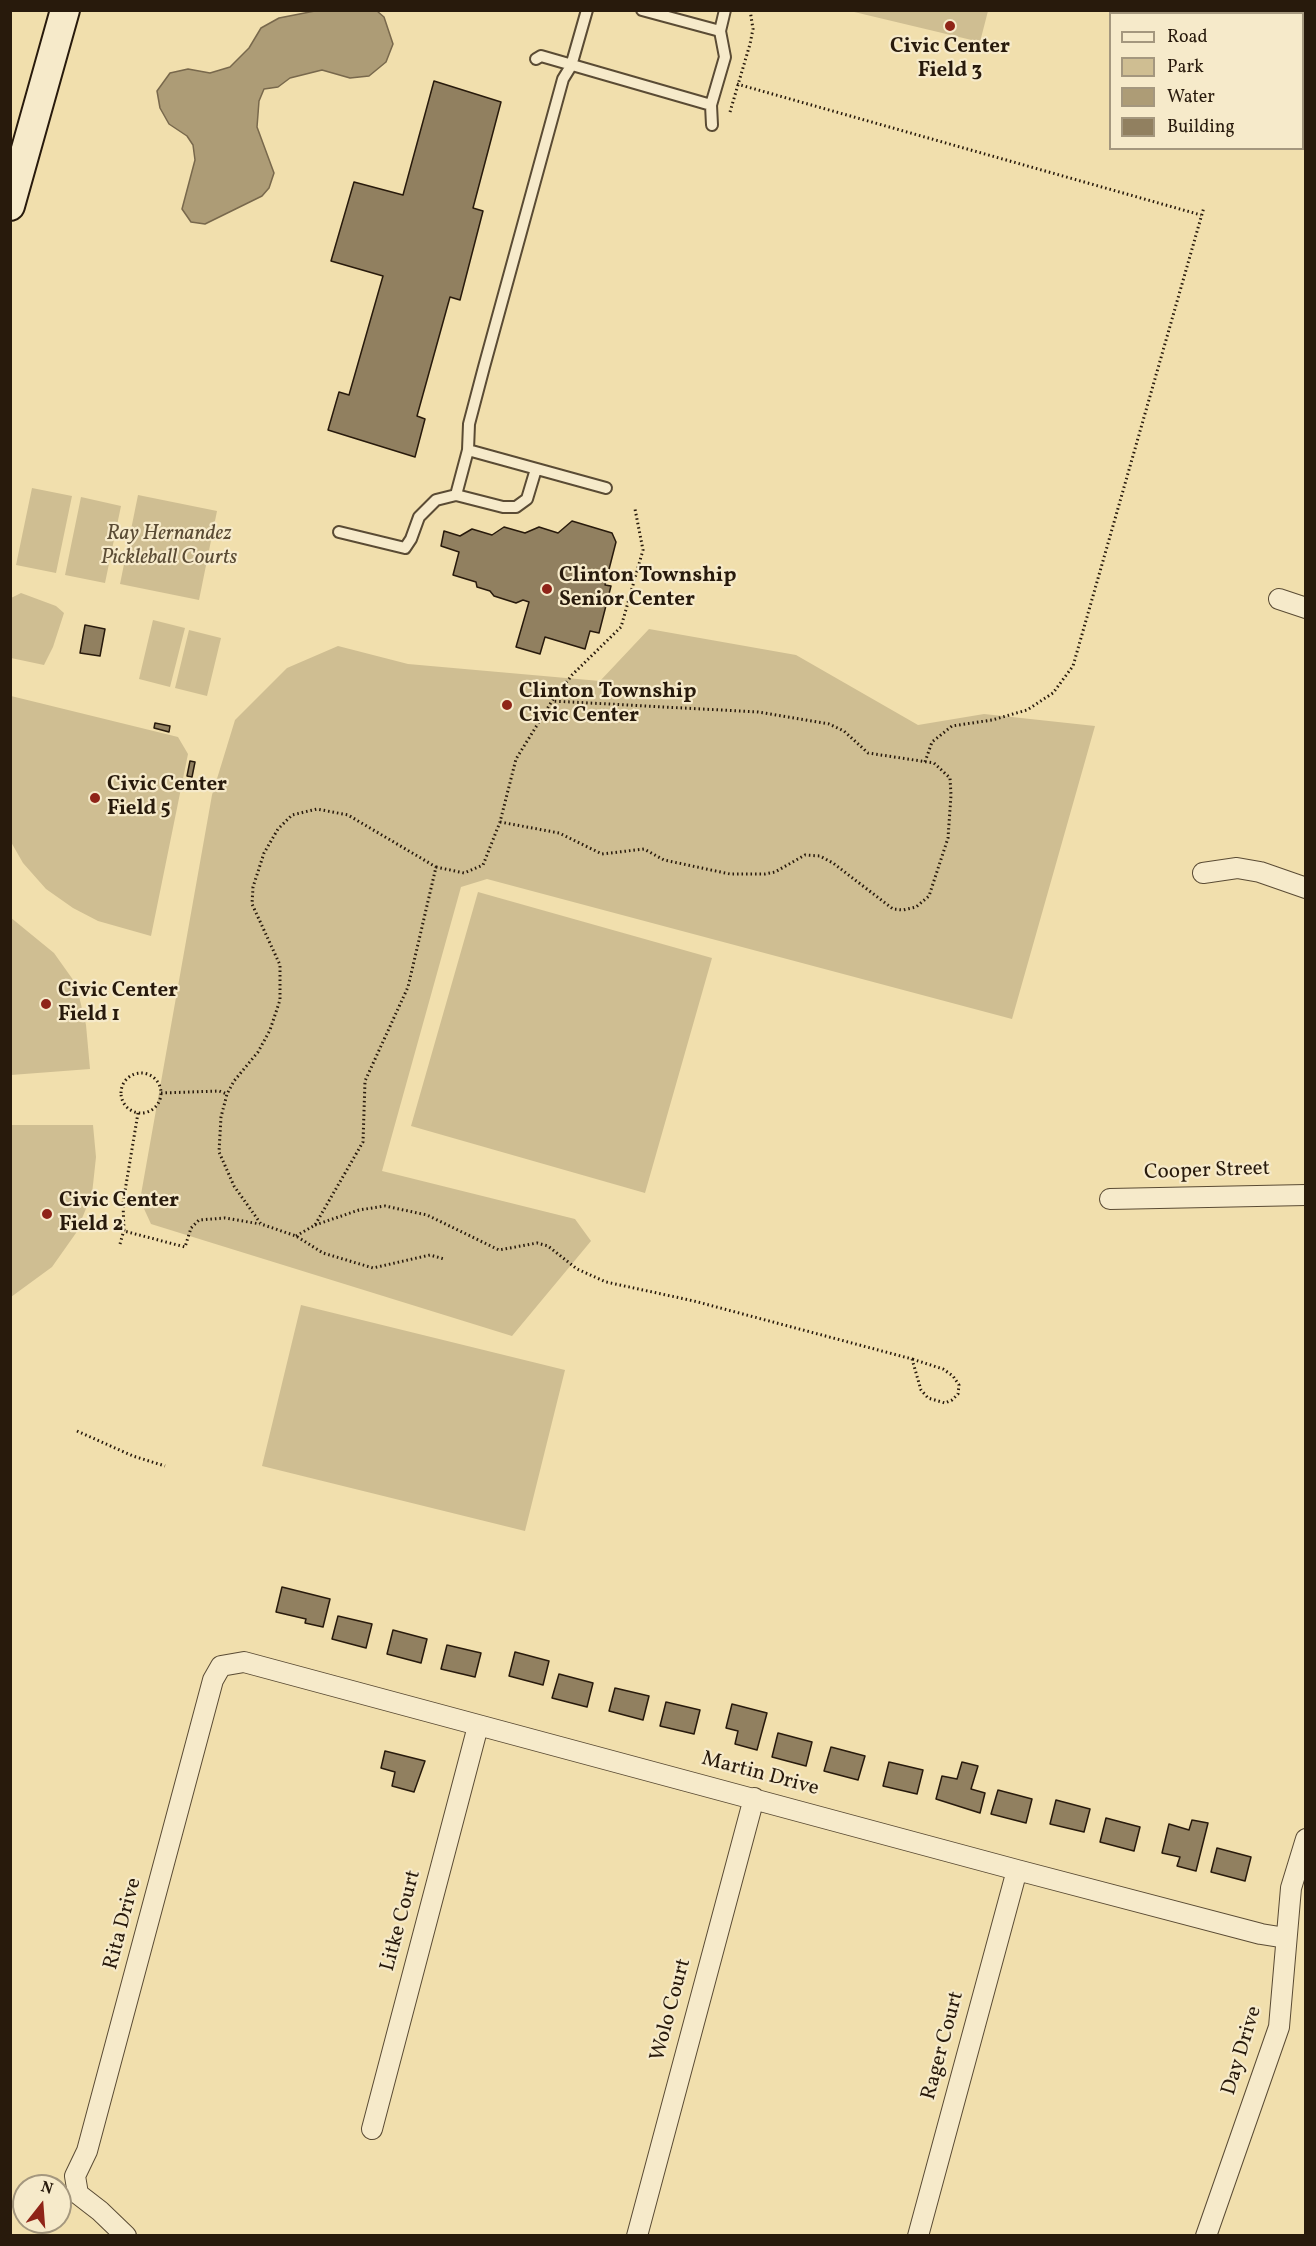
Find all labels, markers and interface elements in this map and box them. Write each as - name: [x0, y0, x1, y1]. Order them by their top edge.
- legend: [1109, 12, 1304, 150]
- marker: Civic Center Field 3: [943, 19, 957, 33]
- text: Road: [1167, 25, 1208, 50]
- place label: Civic Center Field 3: [890, 35, 1010, 85]
- text: Park: [1167, 55, 1204, 80]
- text: Water: [1167, 85, 1215, 110]
- text: Building: [1167, 115, 1235, 140]
- park label: Ray Hernandez Pickleball Courts: [101, 522, 237, 572]
- place label: Clinton Township Senior Center: [559, 564, 737, 614]
- marker: Clinton Township Senior Center: [540, 582, 554, 596]
- place label: Clinton Township Civic Center: [519, 680, 697, 730]
- marker: Clinton Township Civic Center: [500, 698, 514, 712]
- place label: Civic Center Field 5: [107, 773, 227, 823]
- marker: Civic Center Field 5: [88, 791, 102, 805]
- place label: Civic Center Field 1: [58, 979, 178, 1029]
- marker: Civic Center Field 1: [39, 997, 53, 1011]
- street label: Cooper Street: [1144, 1157, 1270, 1187]
- place label: Civic Center Field 2: [59, 1189, 179, 1239]
- marker: Civic Center Field 2: [40, 1207, 54, 1221]
- street label: Martin Drive: [699, 1747, 821, 1803]
- street label: Litke Court: [376, 1868, 428, 1974]
- street label: Rita Drive: [100, 1875, 148, 1973]
- street label: Wolo Court: [646, 1956, 698, 2064]
- street label: Rager Court: [917, 1989, 971, 2103]
- street label: Day Drive: [1218, 2003, 1268, 2099]
- north arrow: [12, 2174, 72, 2234]
- text: N: [38, 2176, 55, 2201]

